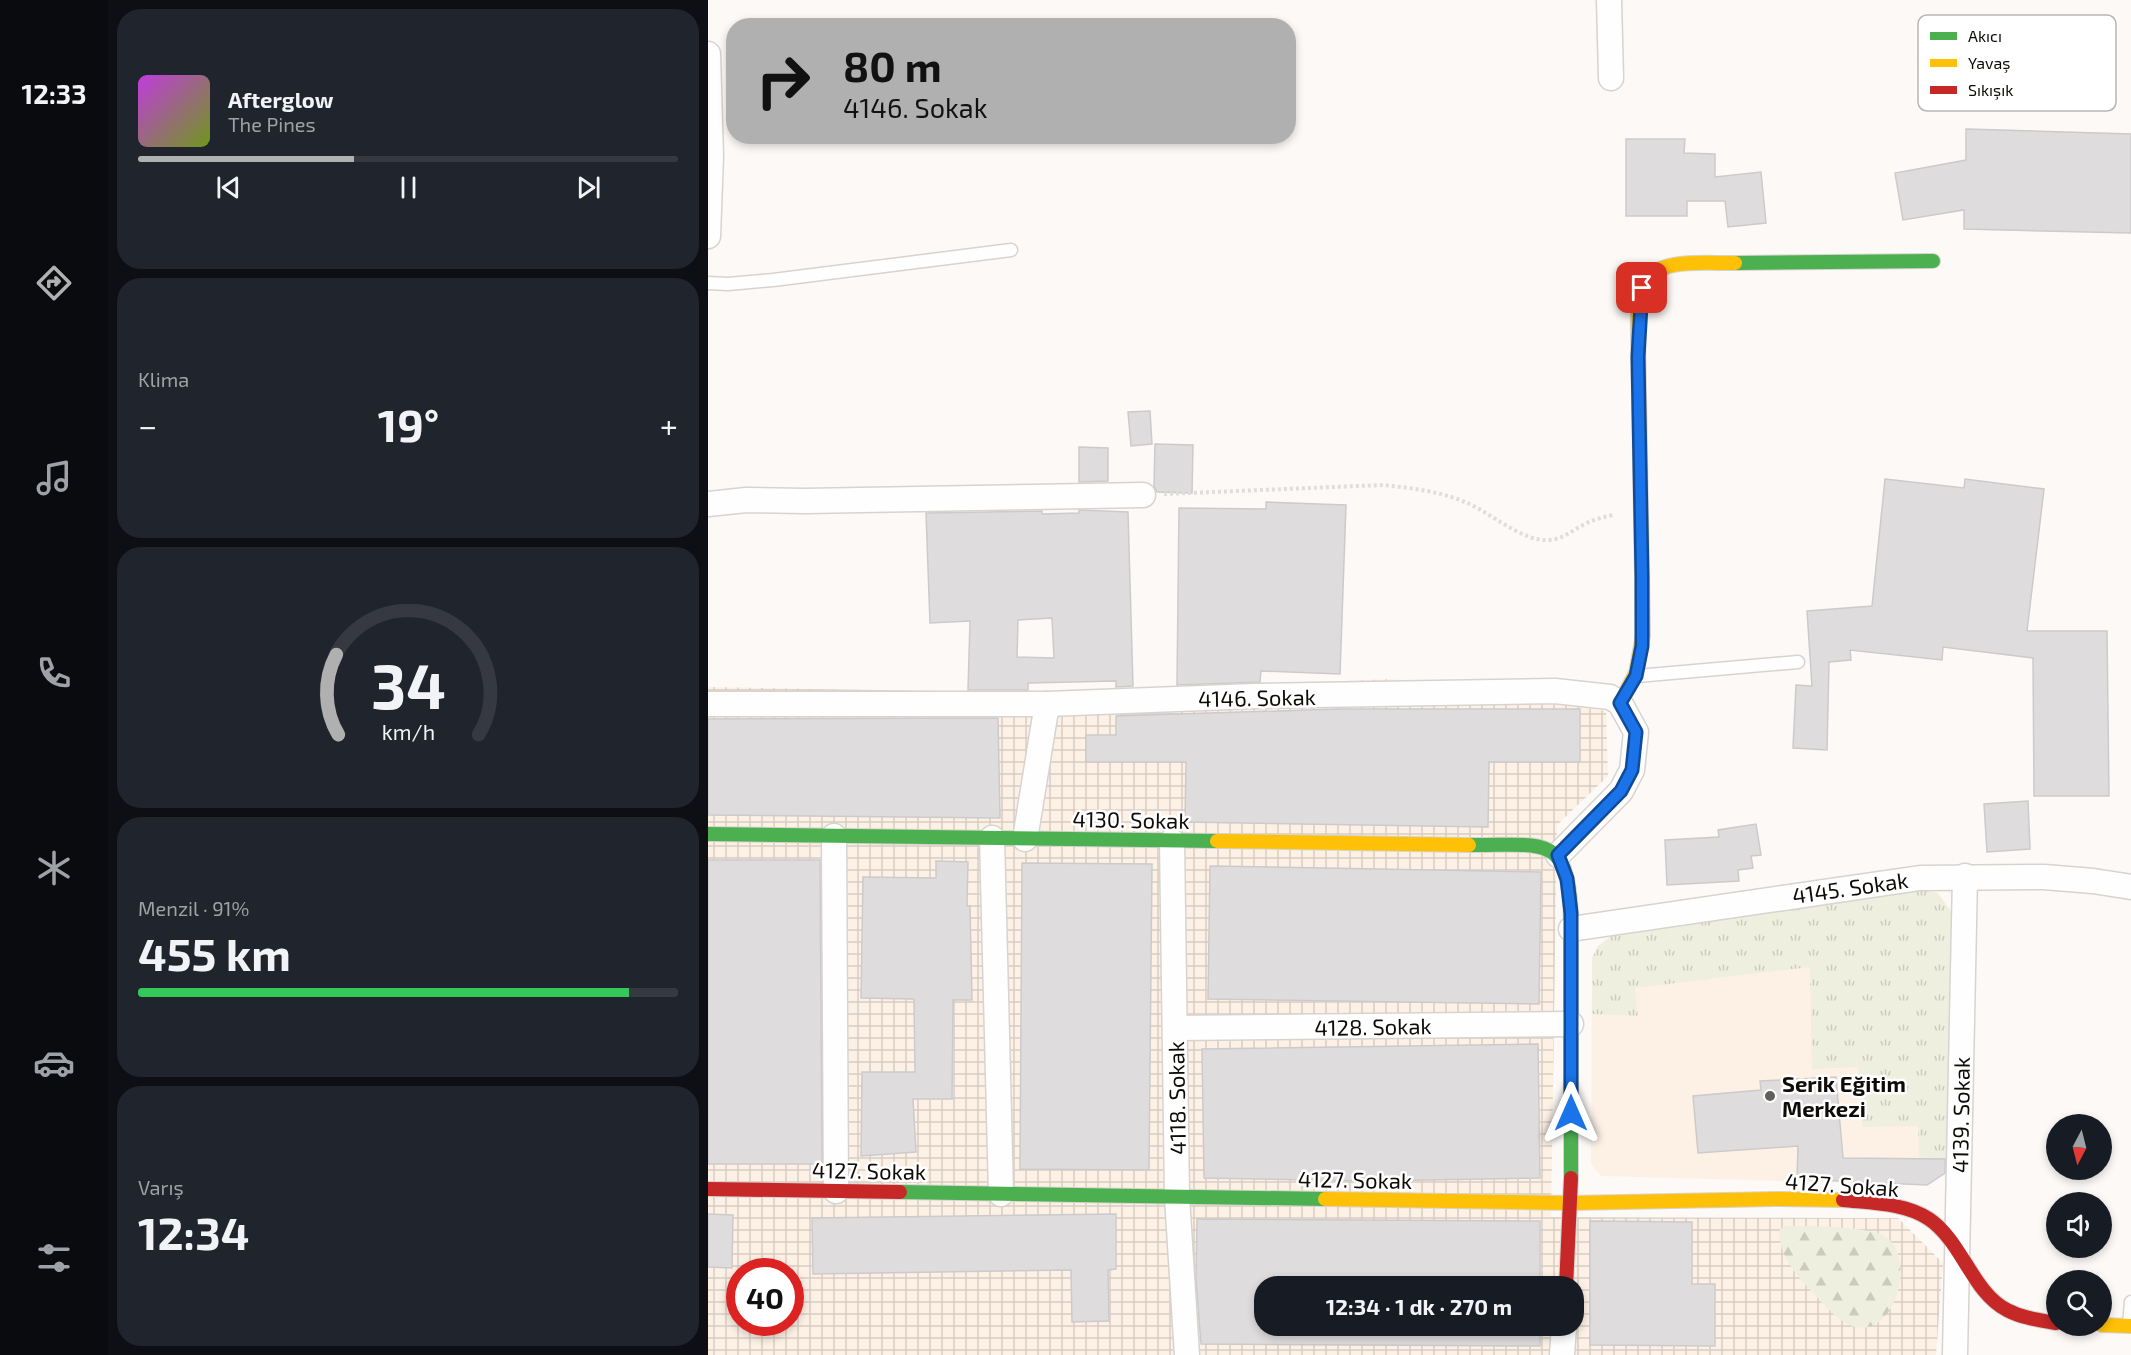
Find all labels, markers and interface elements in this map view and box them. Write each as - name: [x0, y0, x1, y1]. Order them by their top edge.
- legend: [1918, 15, 2116, 111]
- text: Akıcı: [1968, 26, 2002, 45]
- text: 80 m: [843, 40, 942, 90]
- icon: right: [744, 42, 822, 120]
- text: Yavaş: [1968, 53, 2010, 73]
- text: 12:33: [22, 77, 86, 109]
- text: Sıkışık: [1968, 80, 2013, 100]
- text: Afterglow: [228, 86, 333, 112]
- text: 4146. Sokak: [843, 91, 987, 123]
- text: The Pines: [228, 112, 316, 136]
- icon: previous: [212, 171, 245, 204]
- icon: pause: [392, 171, 425, 204]
- icon: next: [572, 171, 605, 204]
- icon: directions: [33, 262, 75, 304]
- pin: [1616, 262, 1667, 313]
- icon: arrive: [1625, 271, 1658, 304]
- text: Klima: [138, 367, 189, 391]
- text: 19°: [378, 397, 439, 451]
- text: −: [138, 405, 157, 445]
- text: +: [660, 405, 678, 445]
- icon: music: [33, 457, 75, 499]
- text: 34: [370, 647, 446, 722]
- icon: phone: [33, 652, 75, 694]
- street label: 4146. Sokak: [1198, 683, 1316, 711]
- text: km/h: [381, 719, 435, 744]
- street label: 4130. Sokak: [1072, 805, 1190, 833]
- icon: climate: [33, 847, 75, 889]
- street label: 4145. Sokak: [1790, 866, 1910, 908]
- text: Menzil · 91%: [138, 896, 249, 920]
- text: 455 km: [138, 926, 291, 980]
- street label: 4128. Sokak: [1314, 1012, 1432, 1040]
- street label: 4118. Sokak: [1162, 1041, 1190, 1155]
- icon: car: [33, 1042, 75, 1084]
- street label: 4139. Sokak: [1946, 1057, 1974, 1173]
- place label: Serik Eğitim Merkezi: [1782, 1070, 1906, 1121]
- position arrow: [1539, 1081, 1603, 1145]
- marker: Serik Eğitim Merkezi: [1763, 1089, 1777, 1103]
- north arrow: [2046, 1114, 2112, 1180]
- map controls: [2046, 1114, 2112, 1336]
- street label: 4127. Sokak: [812, 1156, 926, 1184]
- street label: 4127. Sokak: [1298, 1165, 1412, 1193]
- street label: 4127. Sokak: [1784, 1167, 1900, 1201]
- text: Varış: [138, 1175, 184, 1199]
- button: sound: [2046, 1192, 2112, 1258]
- text: 12:34: [138, 1205, 249, 1259]
- icon: filters: [33, 1237, 75, 1279]
- speed limit sign: 40: [726, 1258, 804, 1336]
- button: search: [2046, 1270, 2112, 1336]
- text: 12:34 · 1 dk · 270 m: [1326, 1293, 1512, 1319]

